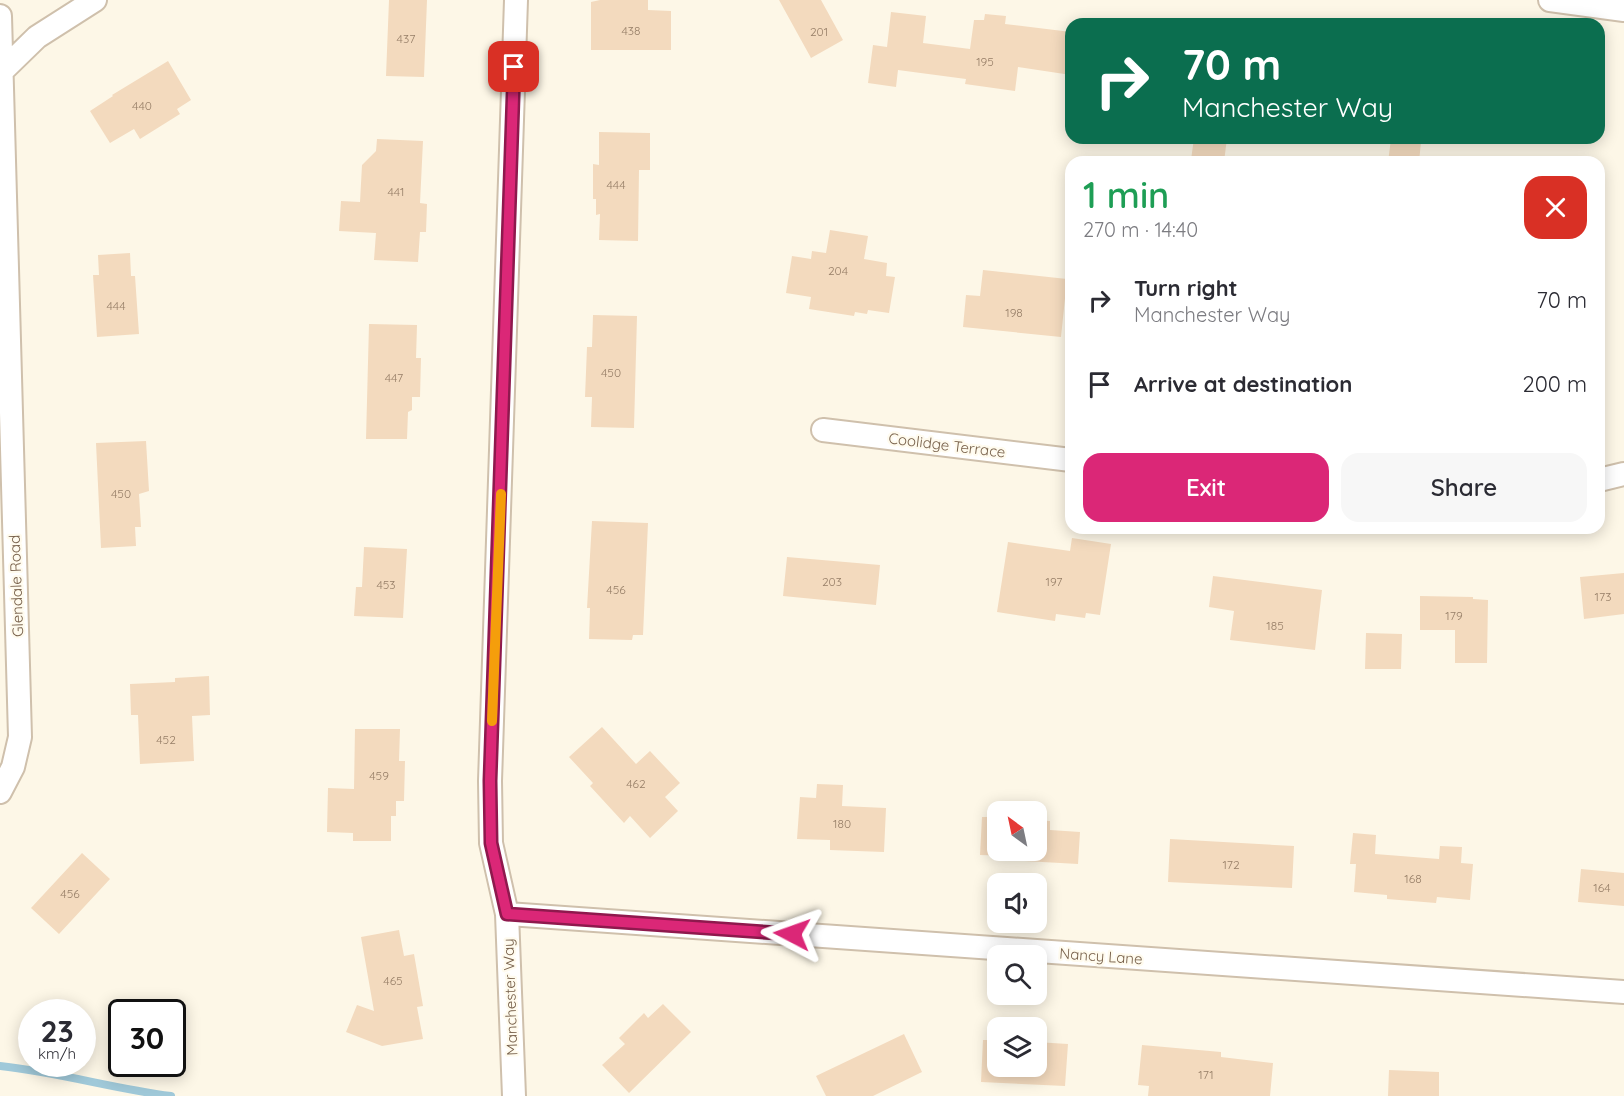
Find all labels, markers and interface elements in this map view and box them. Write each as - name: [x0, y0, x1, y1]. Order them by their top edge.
- house number: 438: [621, 23, 641, 38]
- house number: 201: [810, 24, 828, 39]
- house number: 437: [397, 31, 415, 46]
- text: 70 m: [1182, 38, 1281, 91]
- pin: [488, 41, 539, 92]
- icon: right: [1083, 42, 1161, 120]
- icon: arrive: [497, 50, 530, 83]
- house number: 195: [976, 54, 994, 69]
- text: Manchester Way: [1182, 90, 1393, 124]
- house number: 440: [132, 98, 152, 113]
- text: 1 min: [1083, 172, 1169, 217]
- button: close: [1524, 176, 1587, 239]
- house number: 444: [607, 177, 625, 192]
- house number: 441: [388, 184, 405, 199]
- text: 270 m · 14:40: [1083, 217, 1198, 242]
- house number: 204: [828, 263, 848, 278]
- text: Turn right: [1134, 274, 1238, 302]
- icon: right: [1083, 284, 1116, 317]
- text: 70 m: [1537, 286, 1587, 314]
- house number: 444: [107, 298, 125, 313]
- text: Manchester Way: [1134, 302, 1290, 327]
- house number: 198: [1005, 305, 1023, 320]
- house number: 450: [601, 365, 621, 380]
- icon: arrive: [1083, 368, 1116, 401]
- house number: 447: [385, 370, 403, 385]
- text: Arrive at destination: [1134, 370, 1352, 398]
- text: 200 m: [1523, 370, 1587, 398]
- street label: Coolidge Terrace: [887, 428, 1007, 462]
- button: Exit: [1083, 453, 1329, 522]
- button: Share: [1341, 453, 1587, 522]
- house number: 450: [111, 486, 131, 501]
- street label: Glendale Road: [5, 535, 27, 637]
- house number: 203: [822, 574, 842, 589]
- house number: 197: [1046, 574, 1062, 589]
- house number: 453: [376, 577, 396, 592]
- house number: 456: [606, 582, 626, 597]
- house number: 173: [1595, 589, 1611, 604]
- house number: 179: [1445, 608, 1463, 623]
- house number: 185: [1266, 618, 1284, 633]
- house number: 452: [156, 732, 176, 747]
- house number: 459: [369, 768, 389, 783]
- house number: 462: [626, 776, 646, 791]
- north arrow: [987, 801, 1047, 861]
- map controls: [987, 801, 1047, 1077]
- house number: 180: [833, 816, 851, 831]
- house number: 172: [1222, 857, 1240, 872]
- house number: 168: [1404, 871, 1422, 886]
- button: sound: [987, 873, 1047, 933]
- house number: 164: [1593, 880, 1611, 895]
- house number: 456: [60, 886, 80, 901]
- position arrow: [760, 902, 824, 966]
- street label: Manchester Way: [498, 938, 522, 1056]
- street label: Nancy Lane: [1059, 944, 1143, 968]
- button: search: [987, 945, 1047, 1005]
- house number: 465: [383, 973, 403, 988]
- speed limit sign: 30: [108, 999, 186, 1077]
- text: 23: [40, 1012, 74, 1050]
- button: layers: [987, 1017, 1047, 1077]
- text: km/h: [38, 1044, 76, 1063]
- house number: 171: [1198, 1067, 1214, 1082]

